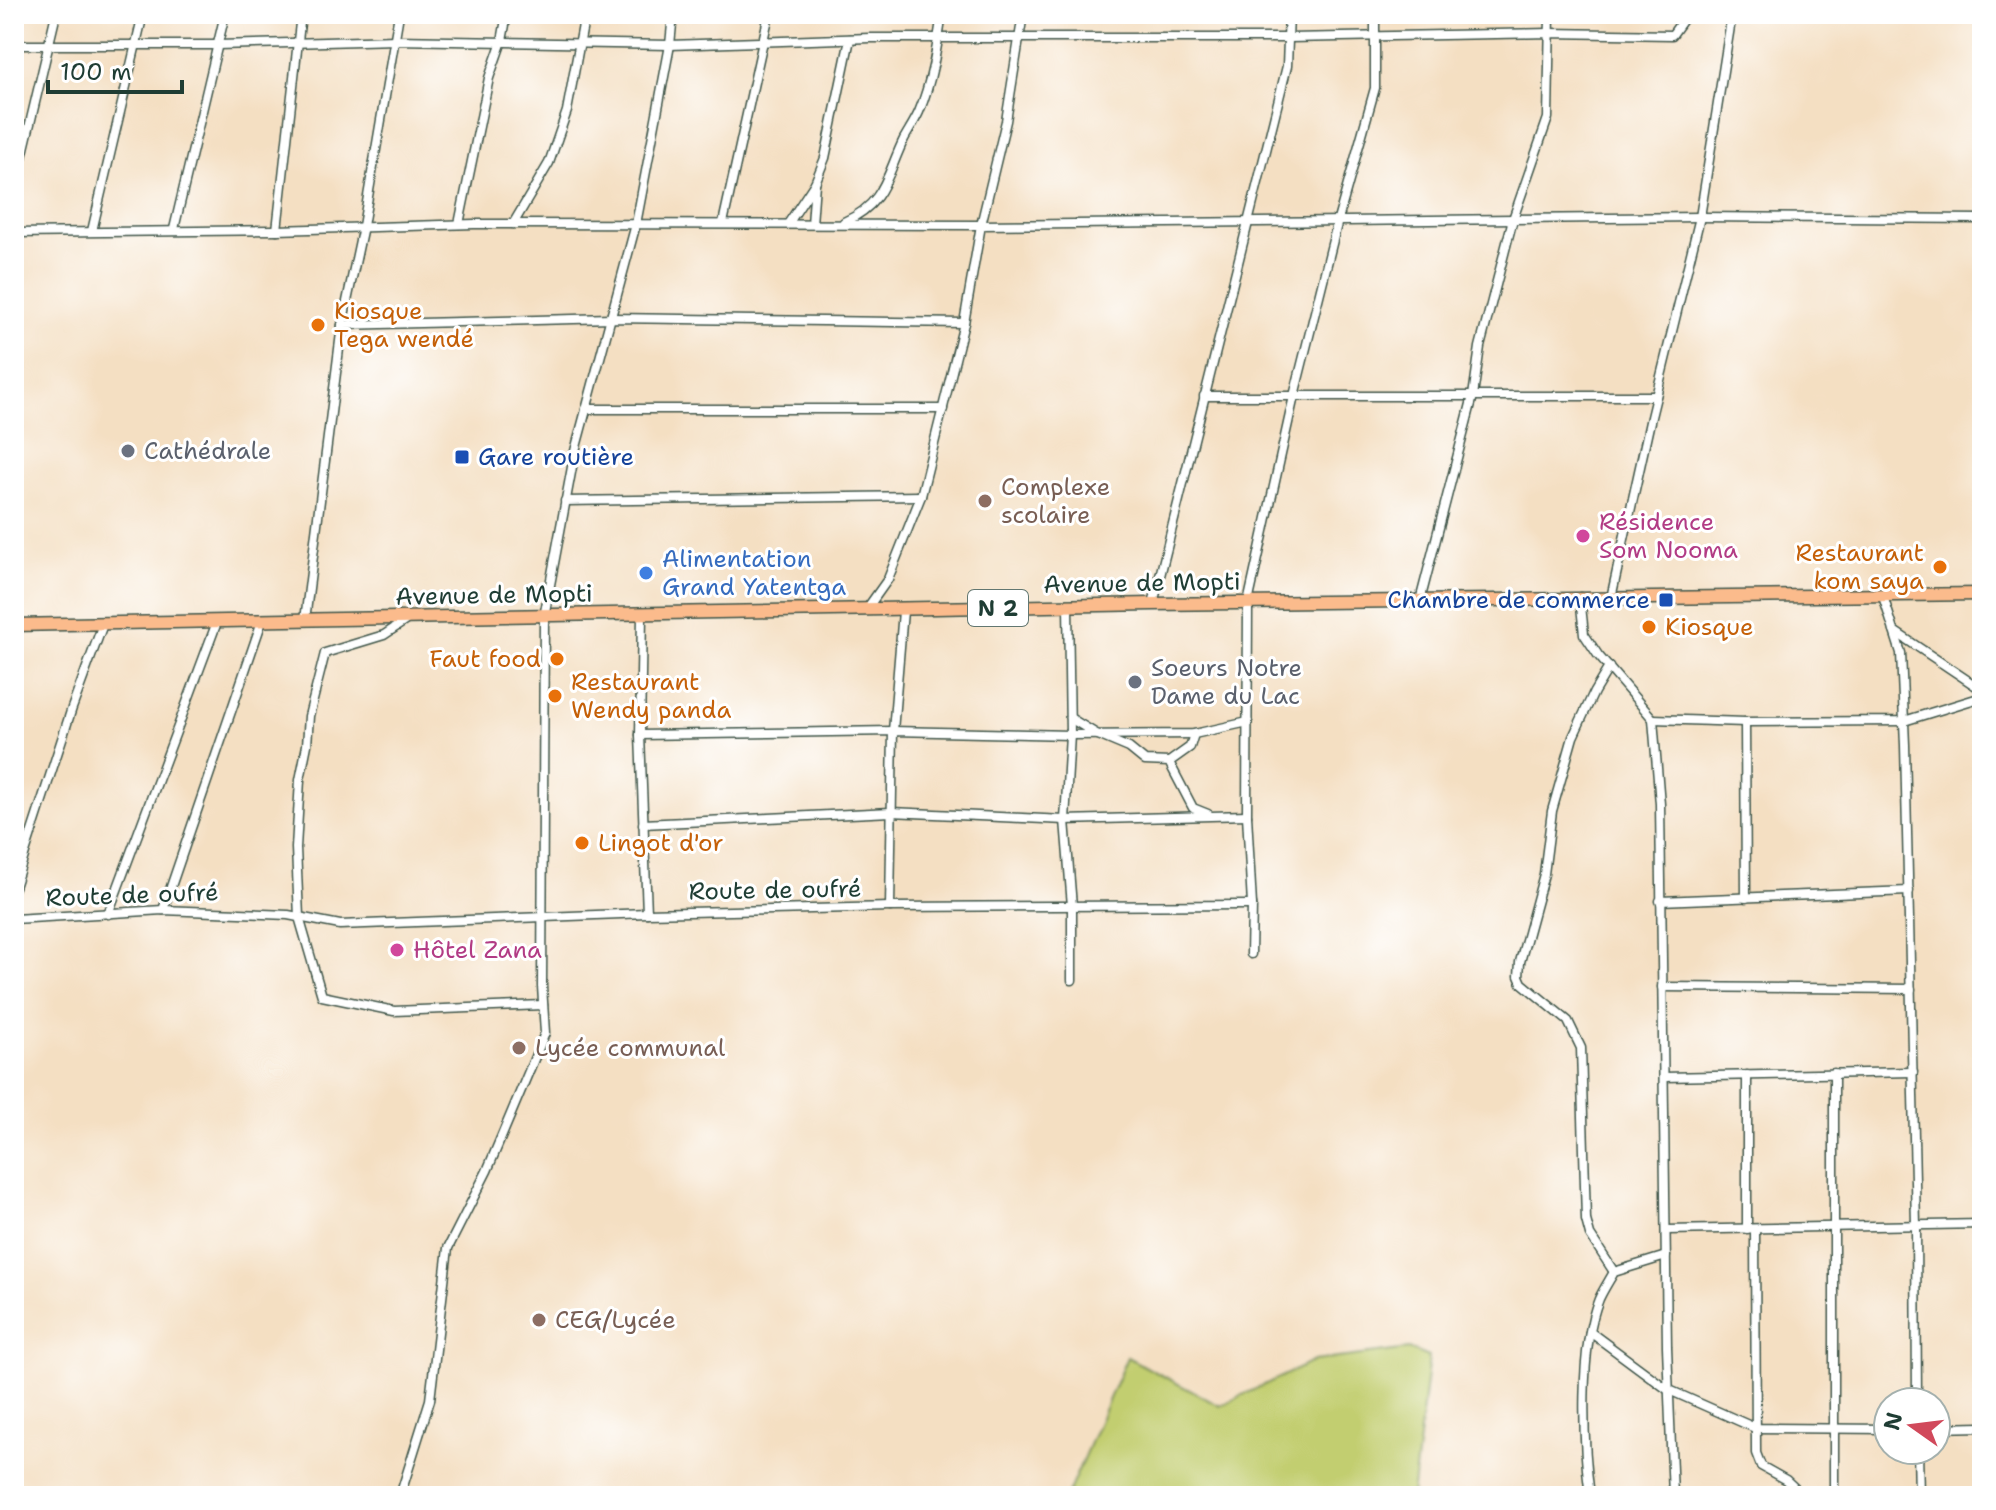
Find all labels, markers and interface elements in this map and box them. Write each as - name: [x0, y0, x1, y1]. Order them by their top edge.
- scale bar: [48, 44, 182, 94]
- text: 100 m: [60, 56, 132, 88]
- place label: Kiosque Tega wendé: [334, 295, 474, 355]
- marker: Kiosque Tega wendé: [309, 316, 327, 334]
- place label: Cathédrale: [144, 435, 271, 467]
- place label: Gare routière: [478, 441, 634, 473]
- marker: Cathédrale: [119, 442, 137, 460]
- marker: Gare routière: [453, 448, 471, 466]
- place label: Complexe scolaire: [1001, 471, 1110, 531]
- marker: Complexe scolaire: [976, 492, 994, 510]
- place label: Résidence Som Nooma: [1599, 506, 1738, 566]
- marker: Résidence Som Nooma: [1574, 527, 1592, 545]
- place label: Restaurant kom saya: [1796, 537, 1924, 597]
- place label: Alimentation Grand Yatentga: [662, 543, 846, 603]
- marker: Restaurant kom saya: [1931, 558, 1949, 576]
- marker: Alimentation Grand Yatentga: [637, 564, 655, 582]
- street label: Avenue de Mopti: [1043, 565, 1241, 601]
- street label: Avenue de Mopti: [395, 577, 593, 613]
- place label: Chambre de commerce: [1387, 584, 1650, 616]
- road number: N 2: [968, 590, 1028, 626]
- marker: Chambre de commerce: [1657, 591, 1675, 609]
- place label: Kiosque: [1665, 611, 1754, 643]
- marker: Kiosque: [1640, 618, 1658, 636]
- place label: Faut food: [430, 643, 541, 675]
- marker: Faut food: [548, 650, 566, 668]
- place label: Soeurs Notre Dame du Lac: [1151, 652, 1302, 712]
- place label: Restaurant Wendy panda: [571, 666, 731, 726]
- marker: Soeurs Notre Dame du Lac: [1126, 673, 1144, 691]
- marker: Restaurant Wendy panda: [546, 687, 564, 705]
- place label: Lingot d'or: [598, 827, 724, 859]
- marker: Lingot d'or: [573, 834, 591, 852]
- street label: Route de oufré: [688, 872, 862, 908]
- street label: Route de oufré: [45, 876, 219, 914]
- place label: Hôtel Zana: [413, 934, 542, 966]
- marker: Hôtel Zana: [388, 941, 406, 959]
- place label: Lycée communal: [535, 1032, 726, 1064]
- marker: Lycée communal: [510, 1039, 528, 1057]
- place label: CEG/Lycée: [555, 1304, 676, 1336]
- marker: CEG/Lycée: [530, 1311, 548, 1329]
- north arrow: [1872, 1386, 1952, 1466]
- text: N: [1877, 1409, 1909, 1433]

